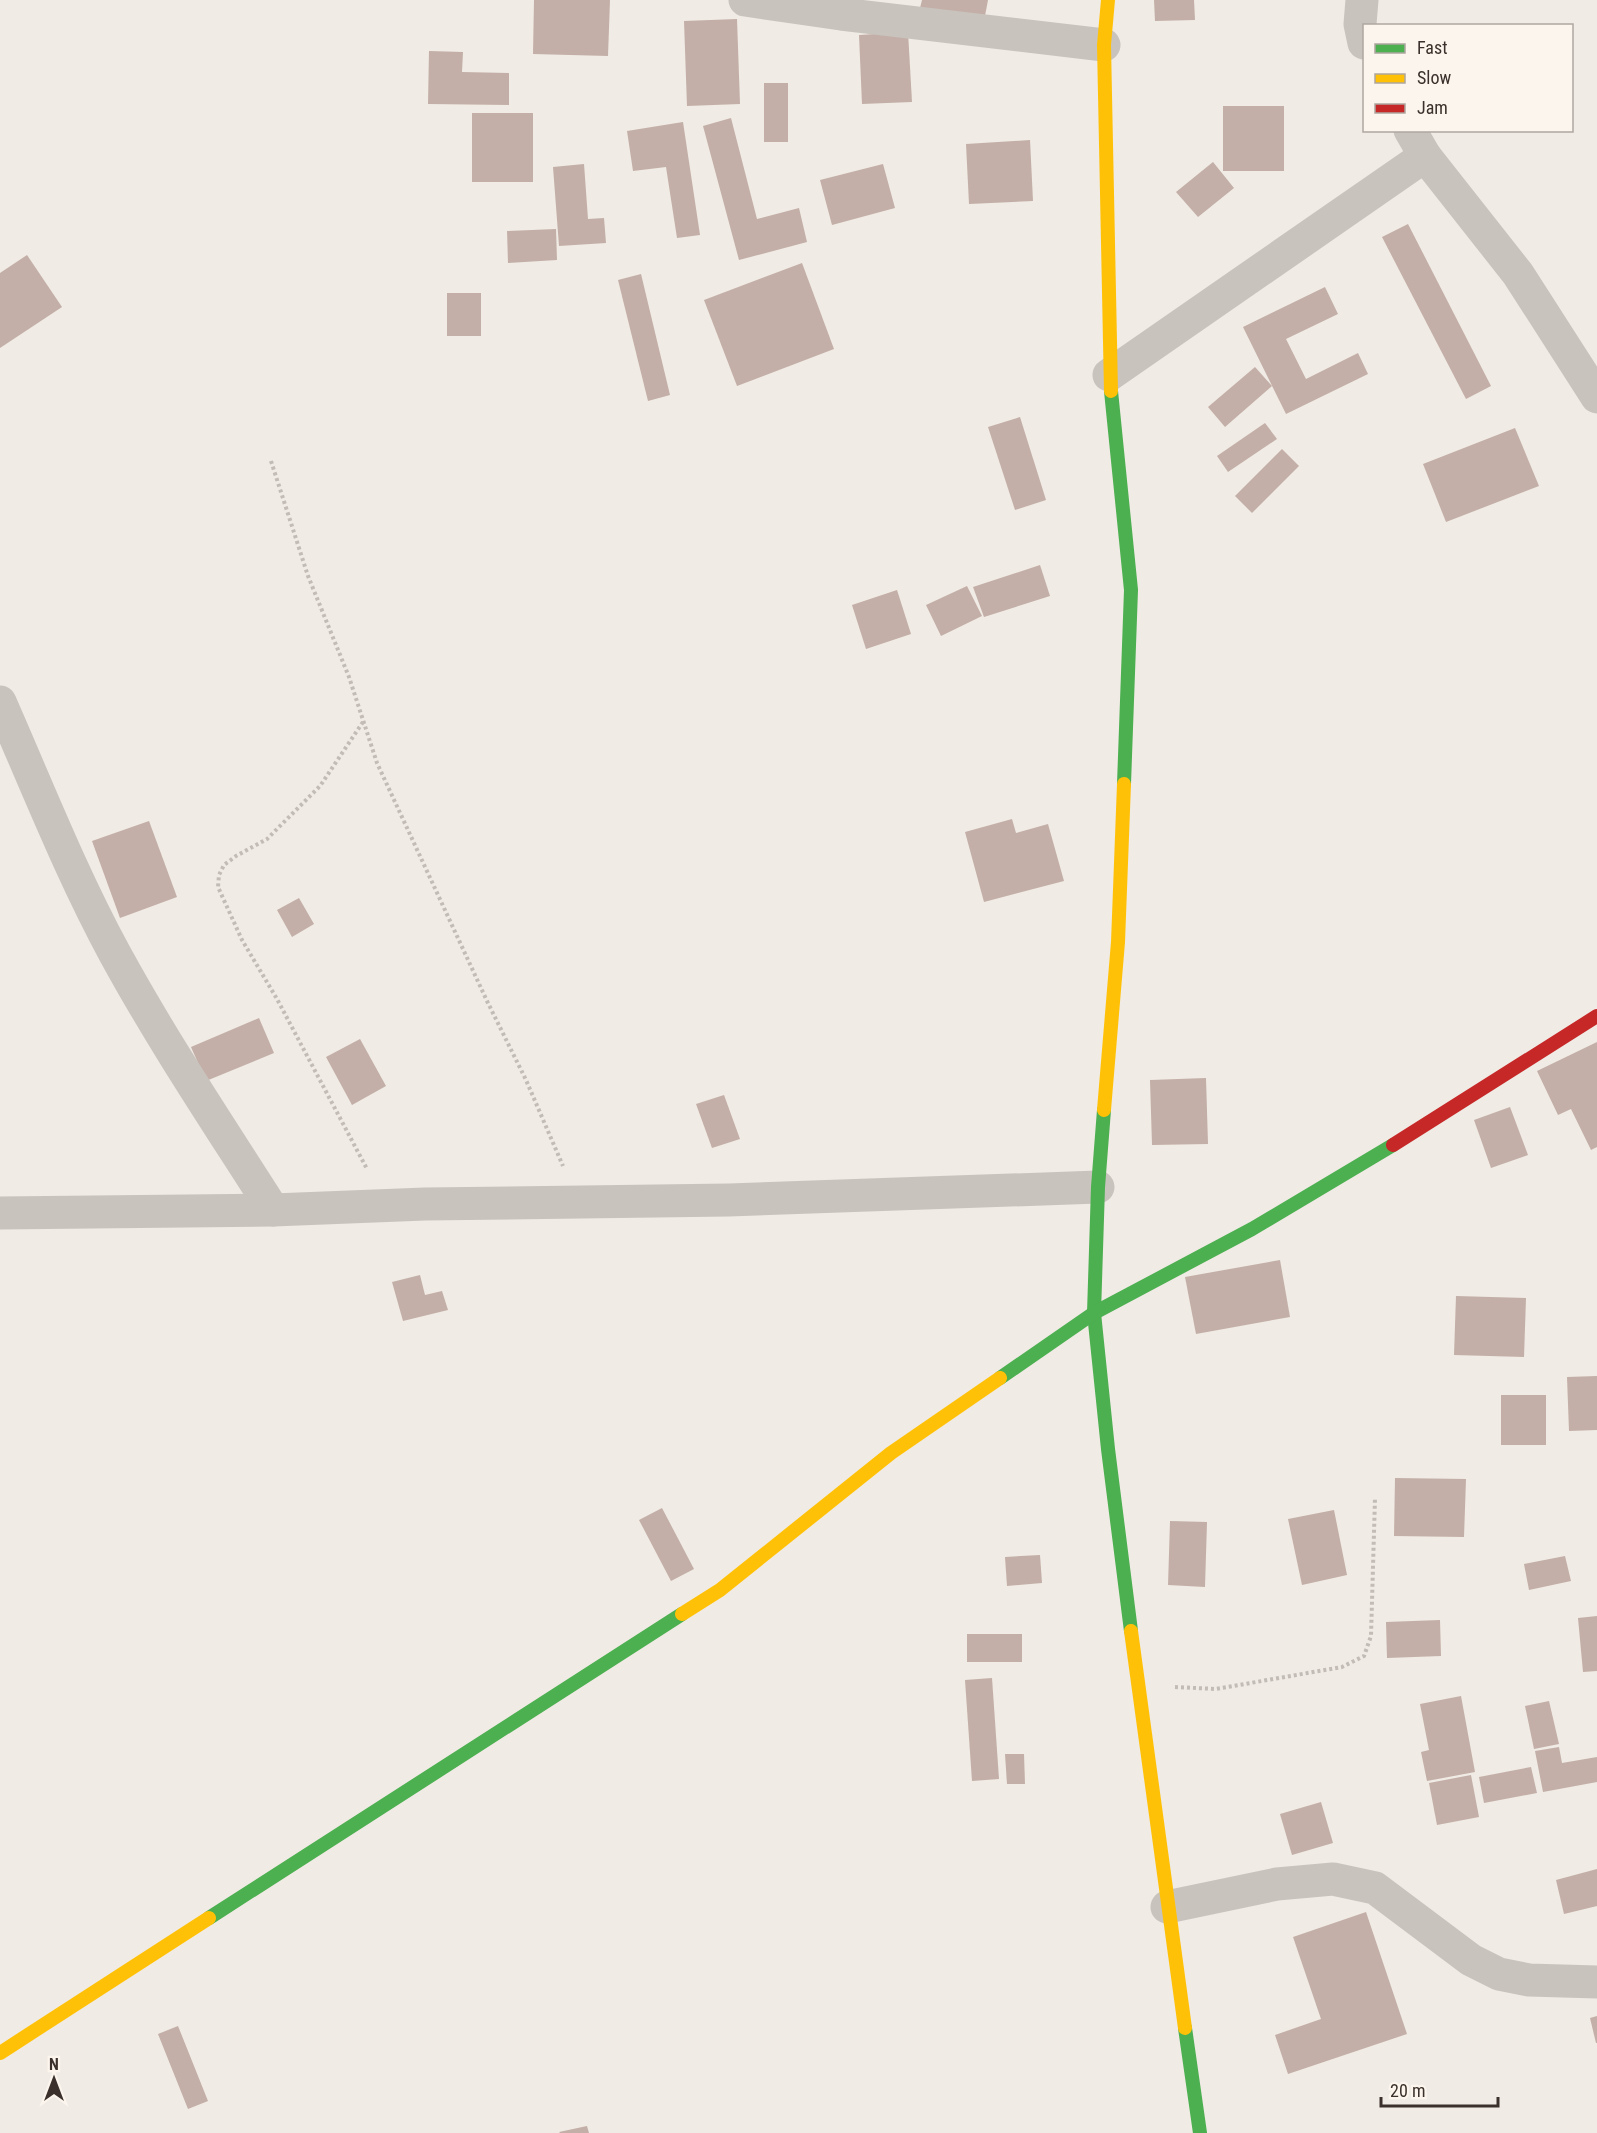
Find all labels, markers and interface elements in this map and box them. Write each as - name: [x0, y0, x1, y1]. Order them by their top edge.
- legend: [1363, 24, 1573, 132]
- text: Fast: [1417, 37, 1448, 58]
- text: Slow: [1417, 67, 1452, 88]
- text: Jam: [1417, 97, 1448, 118]
- north arrow: [24, 2049, 84, 2109]
- text: N: [49, 2055, 59, 2074]
- scale bar: [1381, 2070, 1498, 2108]
- text: 20 m: [1390, 2080, 1425, 2101]

